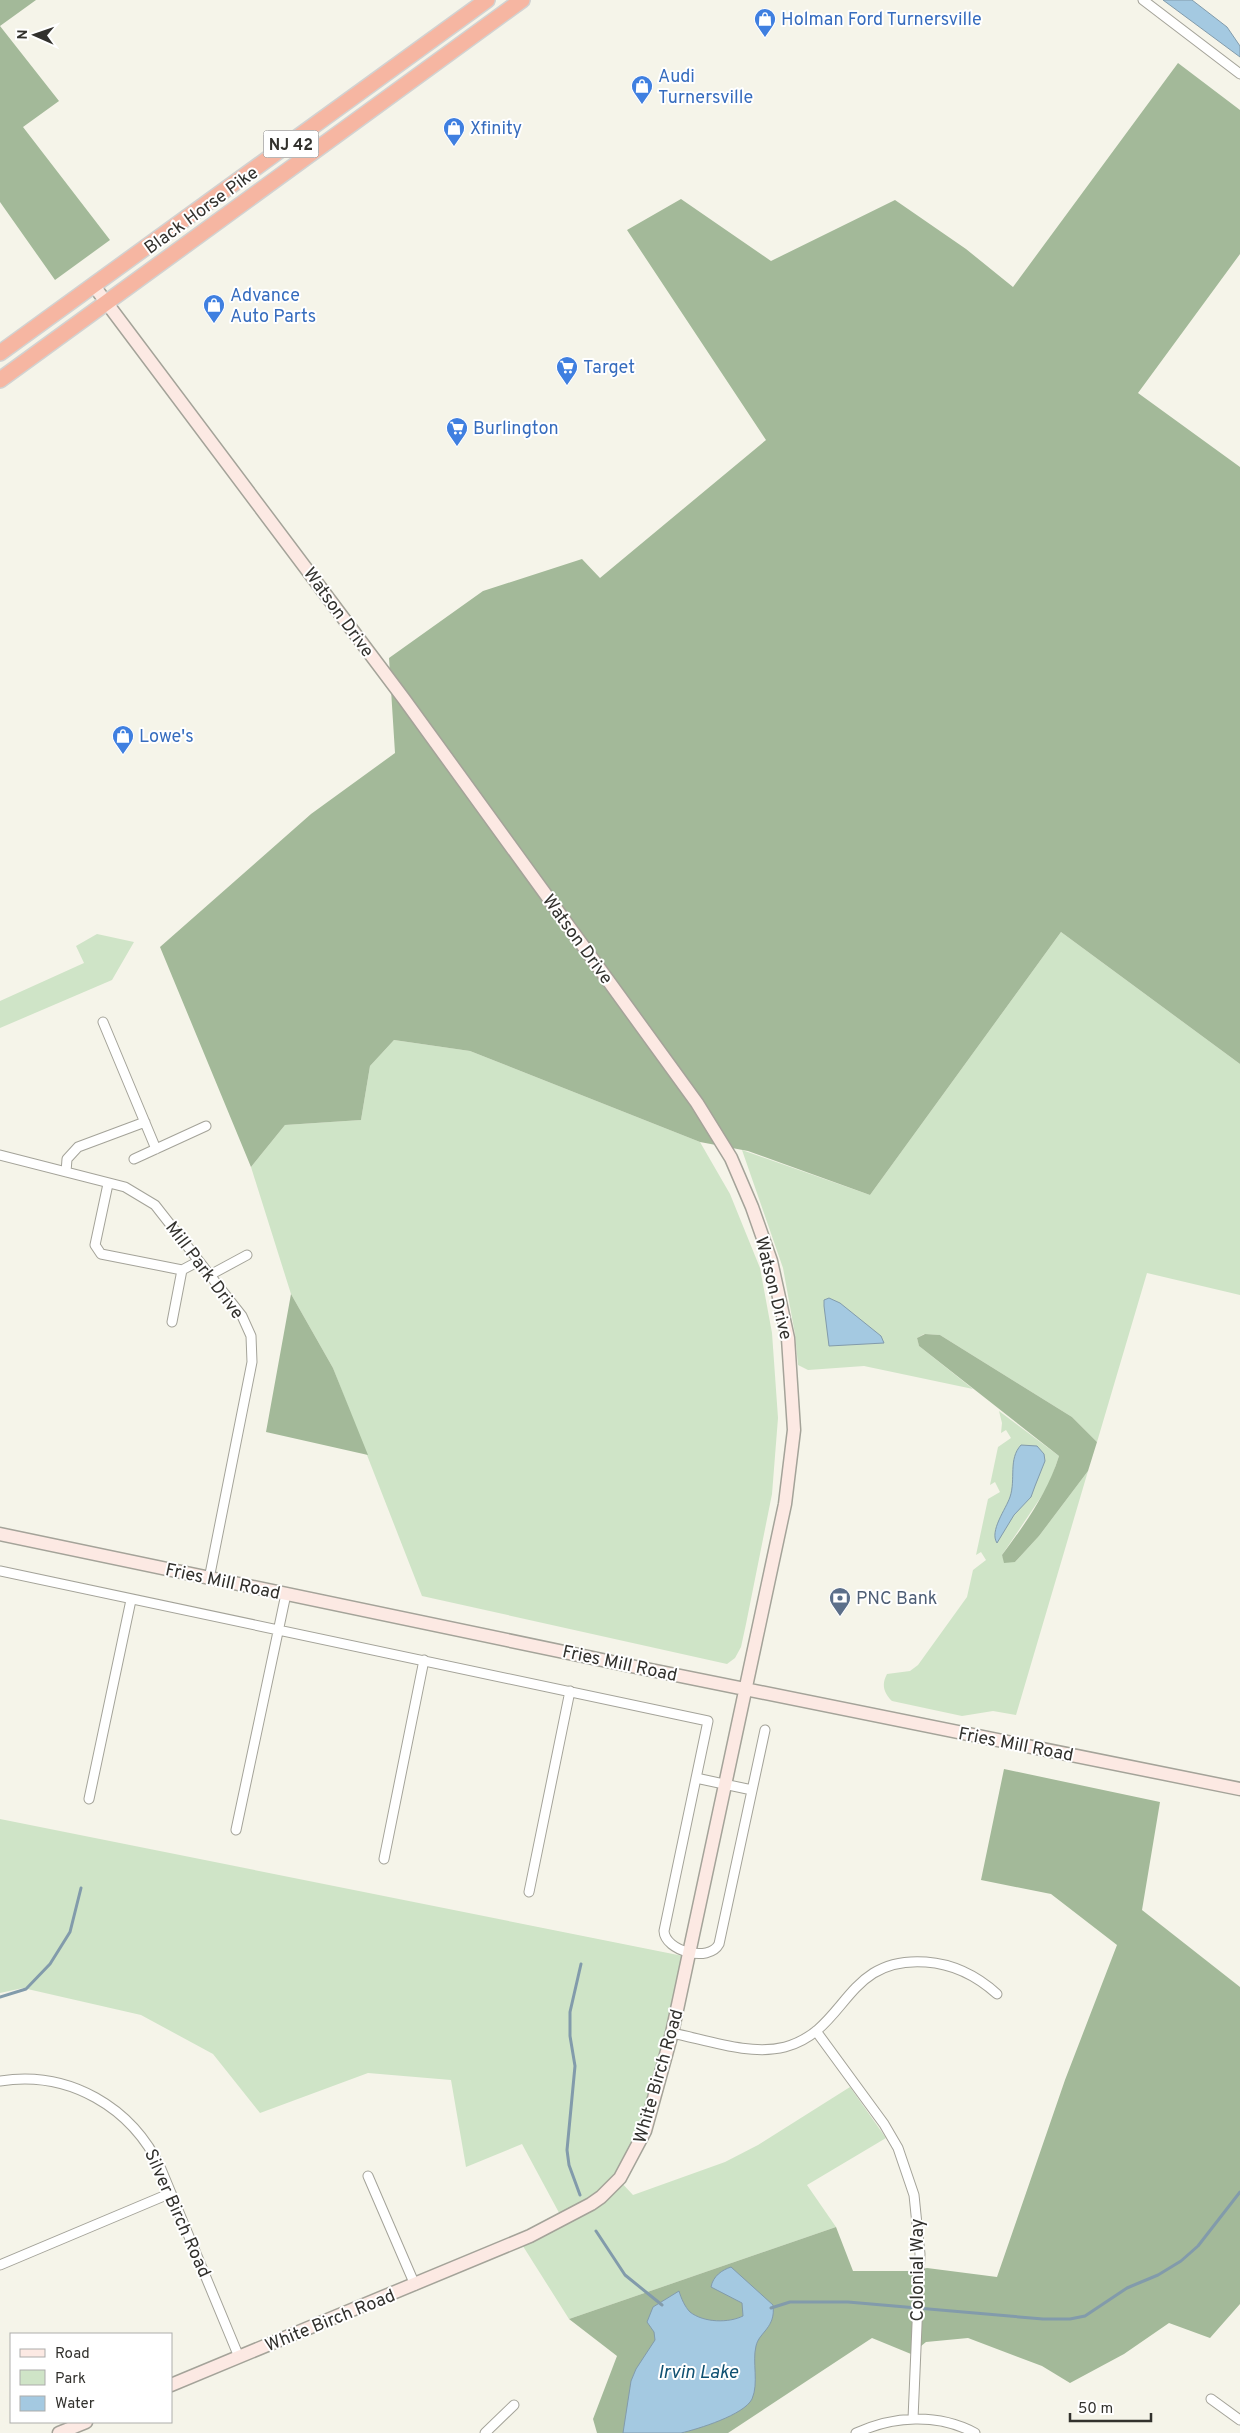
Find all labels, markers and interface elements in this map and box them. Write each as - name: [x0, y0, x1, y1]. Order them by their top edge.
- shop icon: Holman Ford Turnersville: [753, 7, 777, 38]
- place label: Holman Ford Turnersville: [781, 9, 982, 32]
- north arrow: [10, 10, 60, 60]
- text: N: [15, 29, 32, 40]
- place label: Audi Turnersville: [658, 66, 753, 110]
- shop icon: Audi Turnersville: [630, 74, 654, 105]
- shop icon: Xfinity: [442, 116, 466, 147]
- place label: Xfinity: [470, 118, 522, 141]
- road number: NJ 42: [264, 130, 318, 158]
- street label: Black Horse Pike: [140, 162, 263, 260]
- place label: Advance Auto Parts: [230, 285, 316, 329]
- shop icon: Advance Auto Parts: [202, 293, 226, 324]
- supermarket icon: Target: [555, 355, 579, 386]
- place label: Target: [583, 357, 635, 380]
- supermarket icon: Burlington: [445, 416, 469, 447]
- place label: Burlington: [473, 418, 559, 441]
- street label: Watson Drive: [297, 563, 378, 662]
- shop icon: Lowe's: [111, 724, 135, 755]
- place label: Lowe's: [139, 726, 194, 749]
- street label: Watson Drive: [536, 890, 617, 989]
- street label: Mill Park Drive: [159, 1217, 248, 1324]
- street label: Watson Drive: [749, 1234, 796, 1342]
- street label: Fries Mill Road: [163, 1559, 282, 1606]
- bank icon: PNC Bank: [828, 1586, 852, 1617]
- place label: PNC Bank: [856, 1588, 937, 1611]
- street label: Fries Mill Road: [560, 1641, 679, 1688]
- street label: Fries Mill Road: [956, 1723, 1075, 1768]
- street label: White Birch Road: [629, 2007, 690, 2146]
- street label: Silver Birch Road: [138, 2146, 215, 2281]
- street label: Colonial Way: [907, 2219, 930, 2321]
- street label: White Birch Road: [262, 2285, 399, 2358]
- legend: [10, 2333, 172, 2423]
- text: Road: [55, 2345, 90, 2364]
- water label: Irvin Lake: [658, 2361, 738, 2385]
- text: Park: [55, 2370, 86, 2389]
- scale bar: [1070, 2390, 1151, 2422]
- text: Water: [55, 2395, 95, 2414]
- text: 50 m: [1078, 2400, 1113, 2419]

